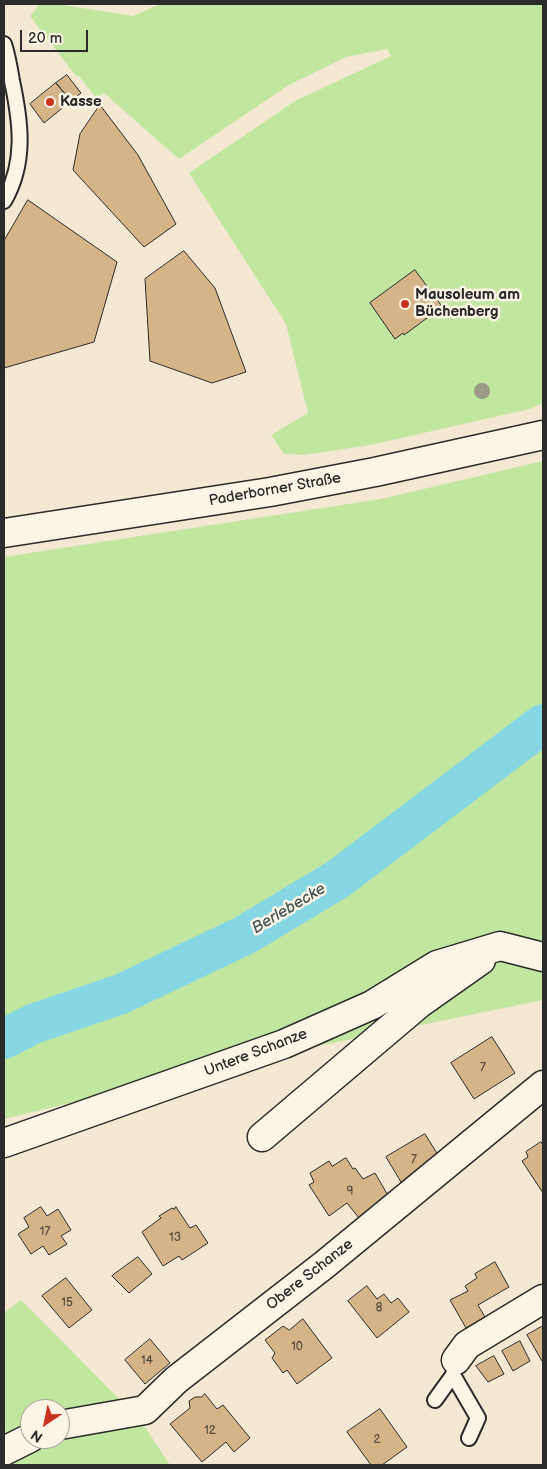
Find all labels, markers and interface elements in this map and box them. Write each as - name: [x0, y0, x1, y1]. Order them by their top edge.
- scale bar: [22, 20, 90, 52]
- text: 20 m: [28, 29, 62, 48]
- place label: Kasse: [60, 93, 102, 111]
- marker: Kasse: [44, 96, 56, 108]
- place label: Mausoleum am Büchenberg: [415, 286, 520, 321]
- marker: Mausoleum am Büchenberg: [399, 298, 411, 310]
- street label: Paderborner Straße: [207, 470, 343, 510]
- water label: Berlebecke: [249, 879, 329, 939]
- street label: Untere Schanze: [202, 1025, 310, 1081]
- house number: 7: [480, 1061, 486, 1075]
- house number: 7: [411, 1153, 417, 1167]
- house number: 9: [347, 1185, 353, 1199]
- house number: 17: [40, 1225, 50, 1239]
- house number: 13: [169, 1231, 181, 1245]
- street label: Obere Schanze: [263, 1236, 357, 1314]
- house number: 15: [61, 1296, 73, 1310]
- house number: 8: [376, 1301, 382, 1315]
- house number: 10: [291, 1340, 303, 1354]
- house number: 14: [141, 1354, 153, 1368]
- north arrow: [20, 1399, 70, 1449]
- house number: 12: [204, 1424, 216, 1438]
- text: N: [28, 1426, 46, 1446]
- house number: 2: [373, 1433, 381, 1447]

